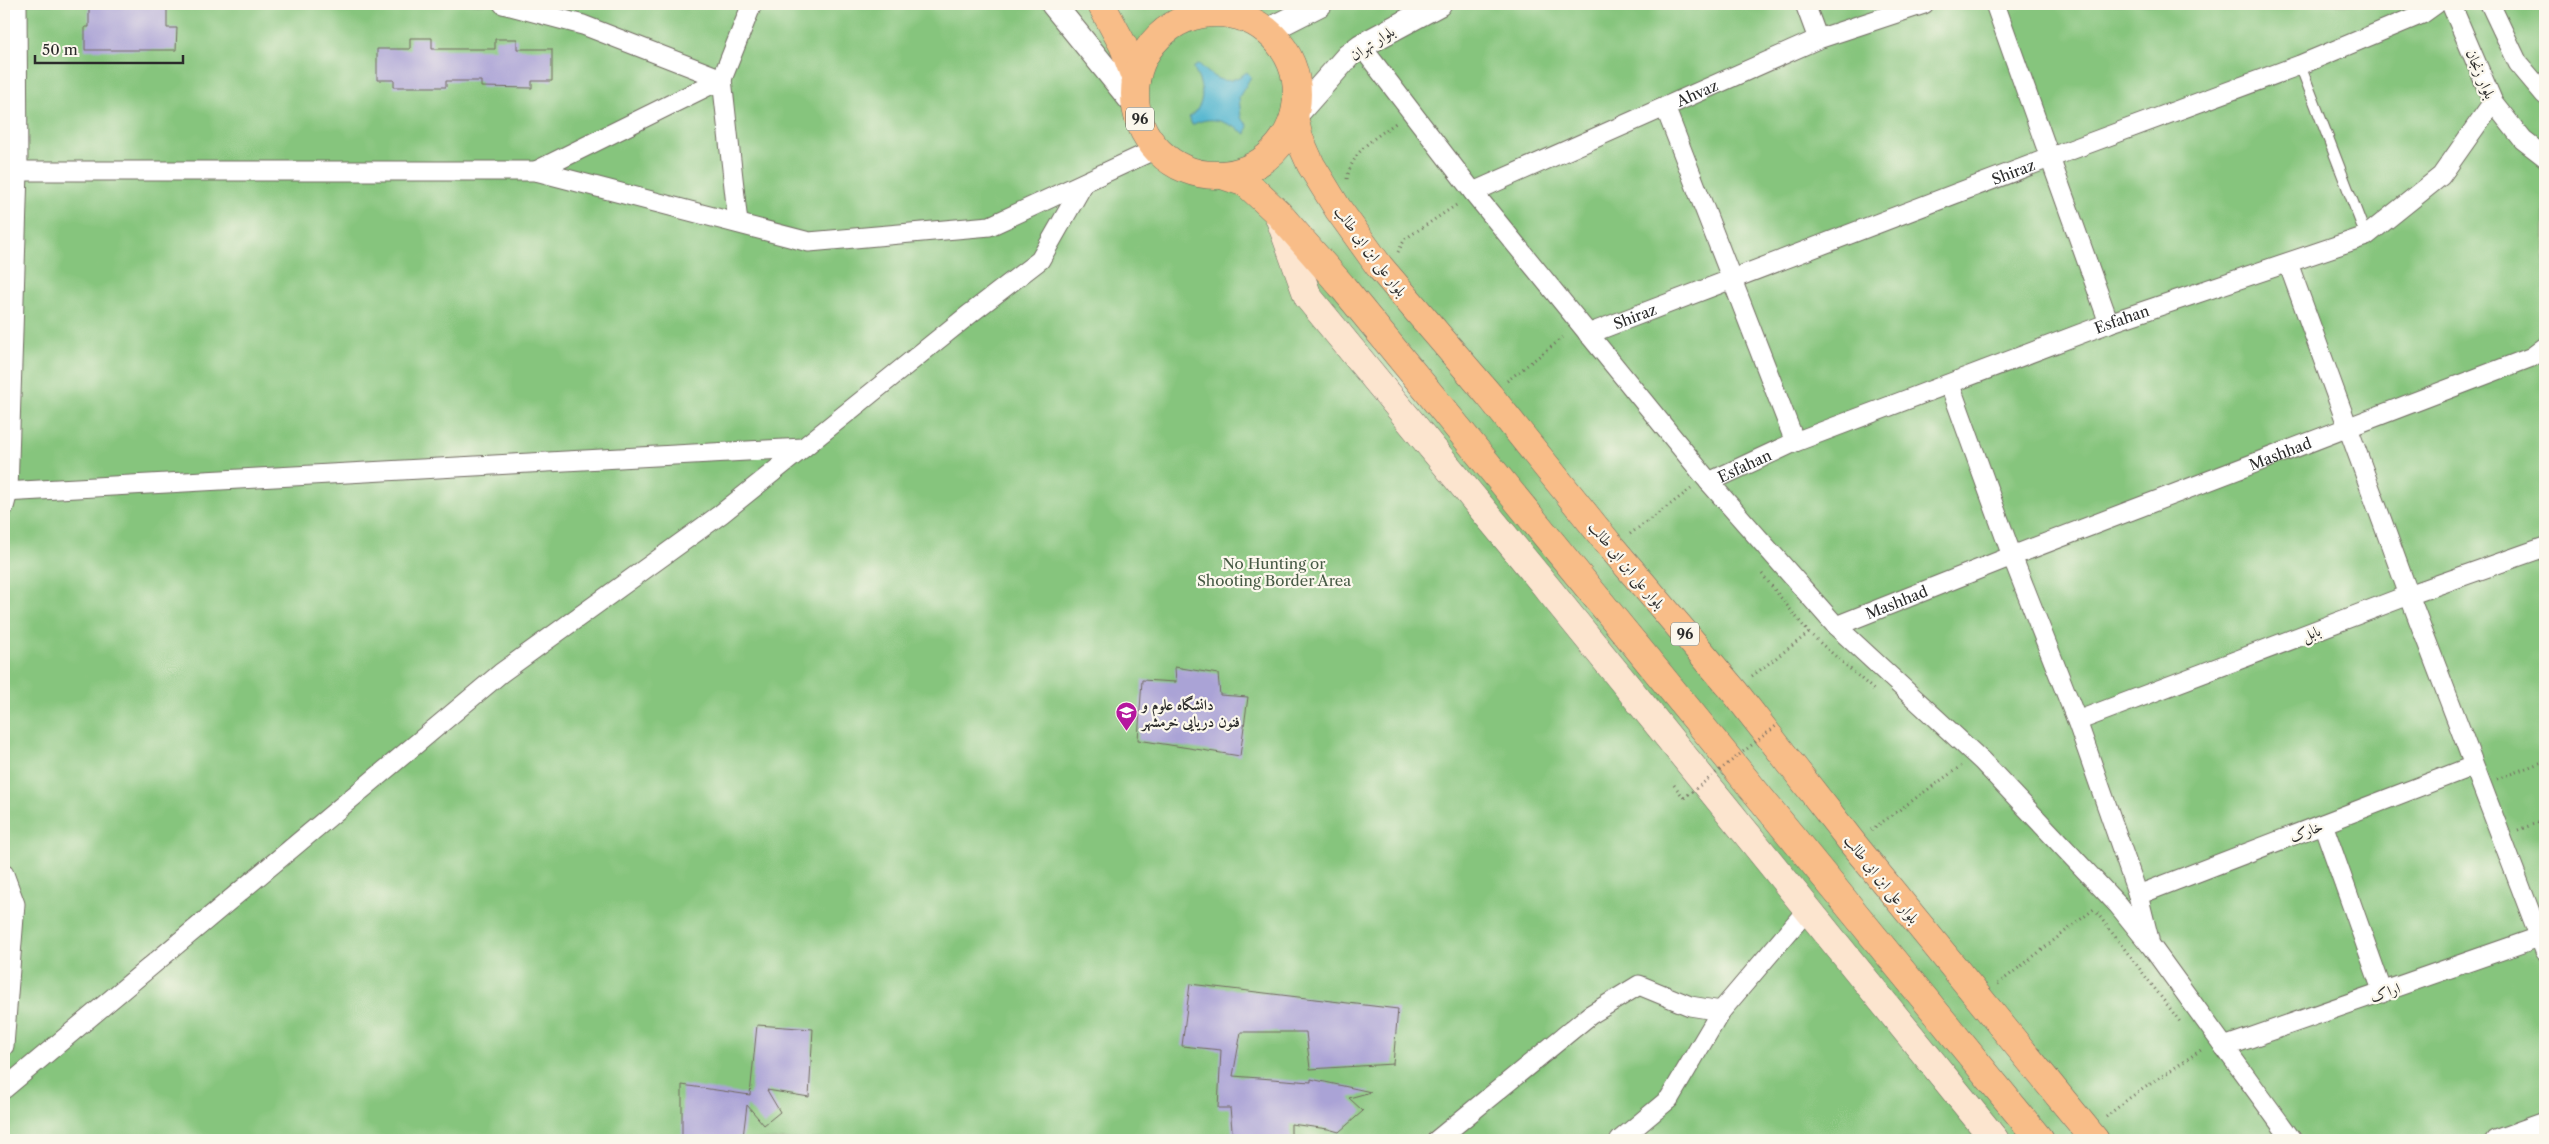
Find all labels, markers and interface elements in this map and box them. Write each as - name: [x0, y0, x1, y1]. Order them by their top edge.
- street label: بلوار تهران: [1346, 21, 1399, 65]
- scale bar: [35, 32, 182, 64]
- text: 50 m: [42, 40, 78, 59]
- street label: بلوار زنجان: [2462, 46, 2500, 102]
- street label: Ahvaz: [1672, 75, 1721, 111]
- road number: 96: [1126, 108, 1154, 130]
- street label: Shiraz: [1989, 155, 2038, 189]
- street label: بلوار علی ابن ابی طالب: [1329, 202, 1411, 302]
- street label: Shiraz: [1610, 299, 1659, 333]
- street label: Esfahan: [2092, 300, 2152, 337]
- street label: Mashhad: [2246, 433, 2314, 474]
- street label: Esfahan: [1715, 445, 1775, 486]
- street label: بلوار علی ابن ابی طالب: [1583, 517, 1669, 614]
- park label: No Hunting or Shooting Border Area: [1197, 554, 1351, 590]
- street label: Mashhad: [1863, 581, 1930, 623]
- street label: بابل: [2299, 621, 2324, 647]
- road number: 96: [1671, 622, 1699, 646]
- place label: دانشگاه علوم و فنون دریایی خرمشهر: [1140, 695, 1240, 732]
- school or university icon: دانشگاه علوم و فنون دریایی خرمشهر: [1114, 701, 1138, 732]
- street label: خارک: [2287, 816, 2325, 846]
- street label: بلوار علی ابن ابی طالب: [1839, 831, 1924, 929]
- street label: اراک: [2367, 978, 2403, 1006]

